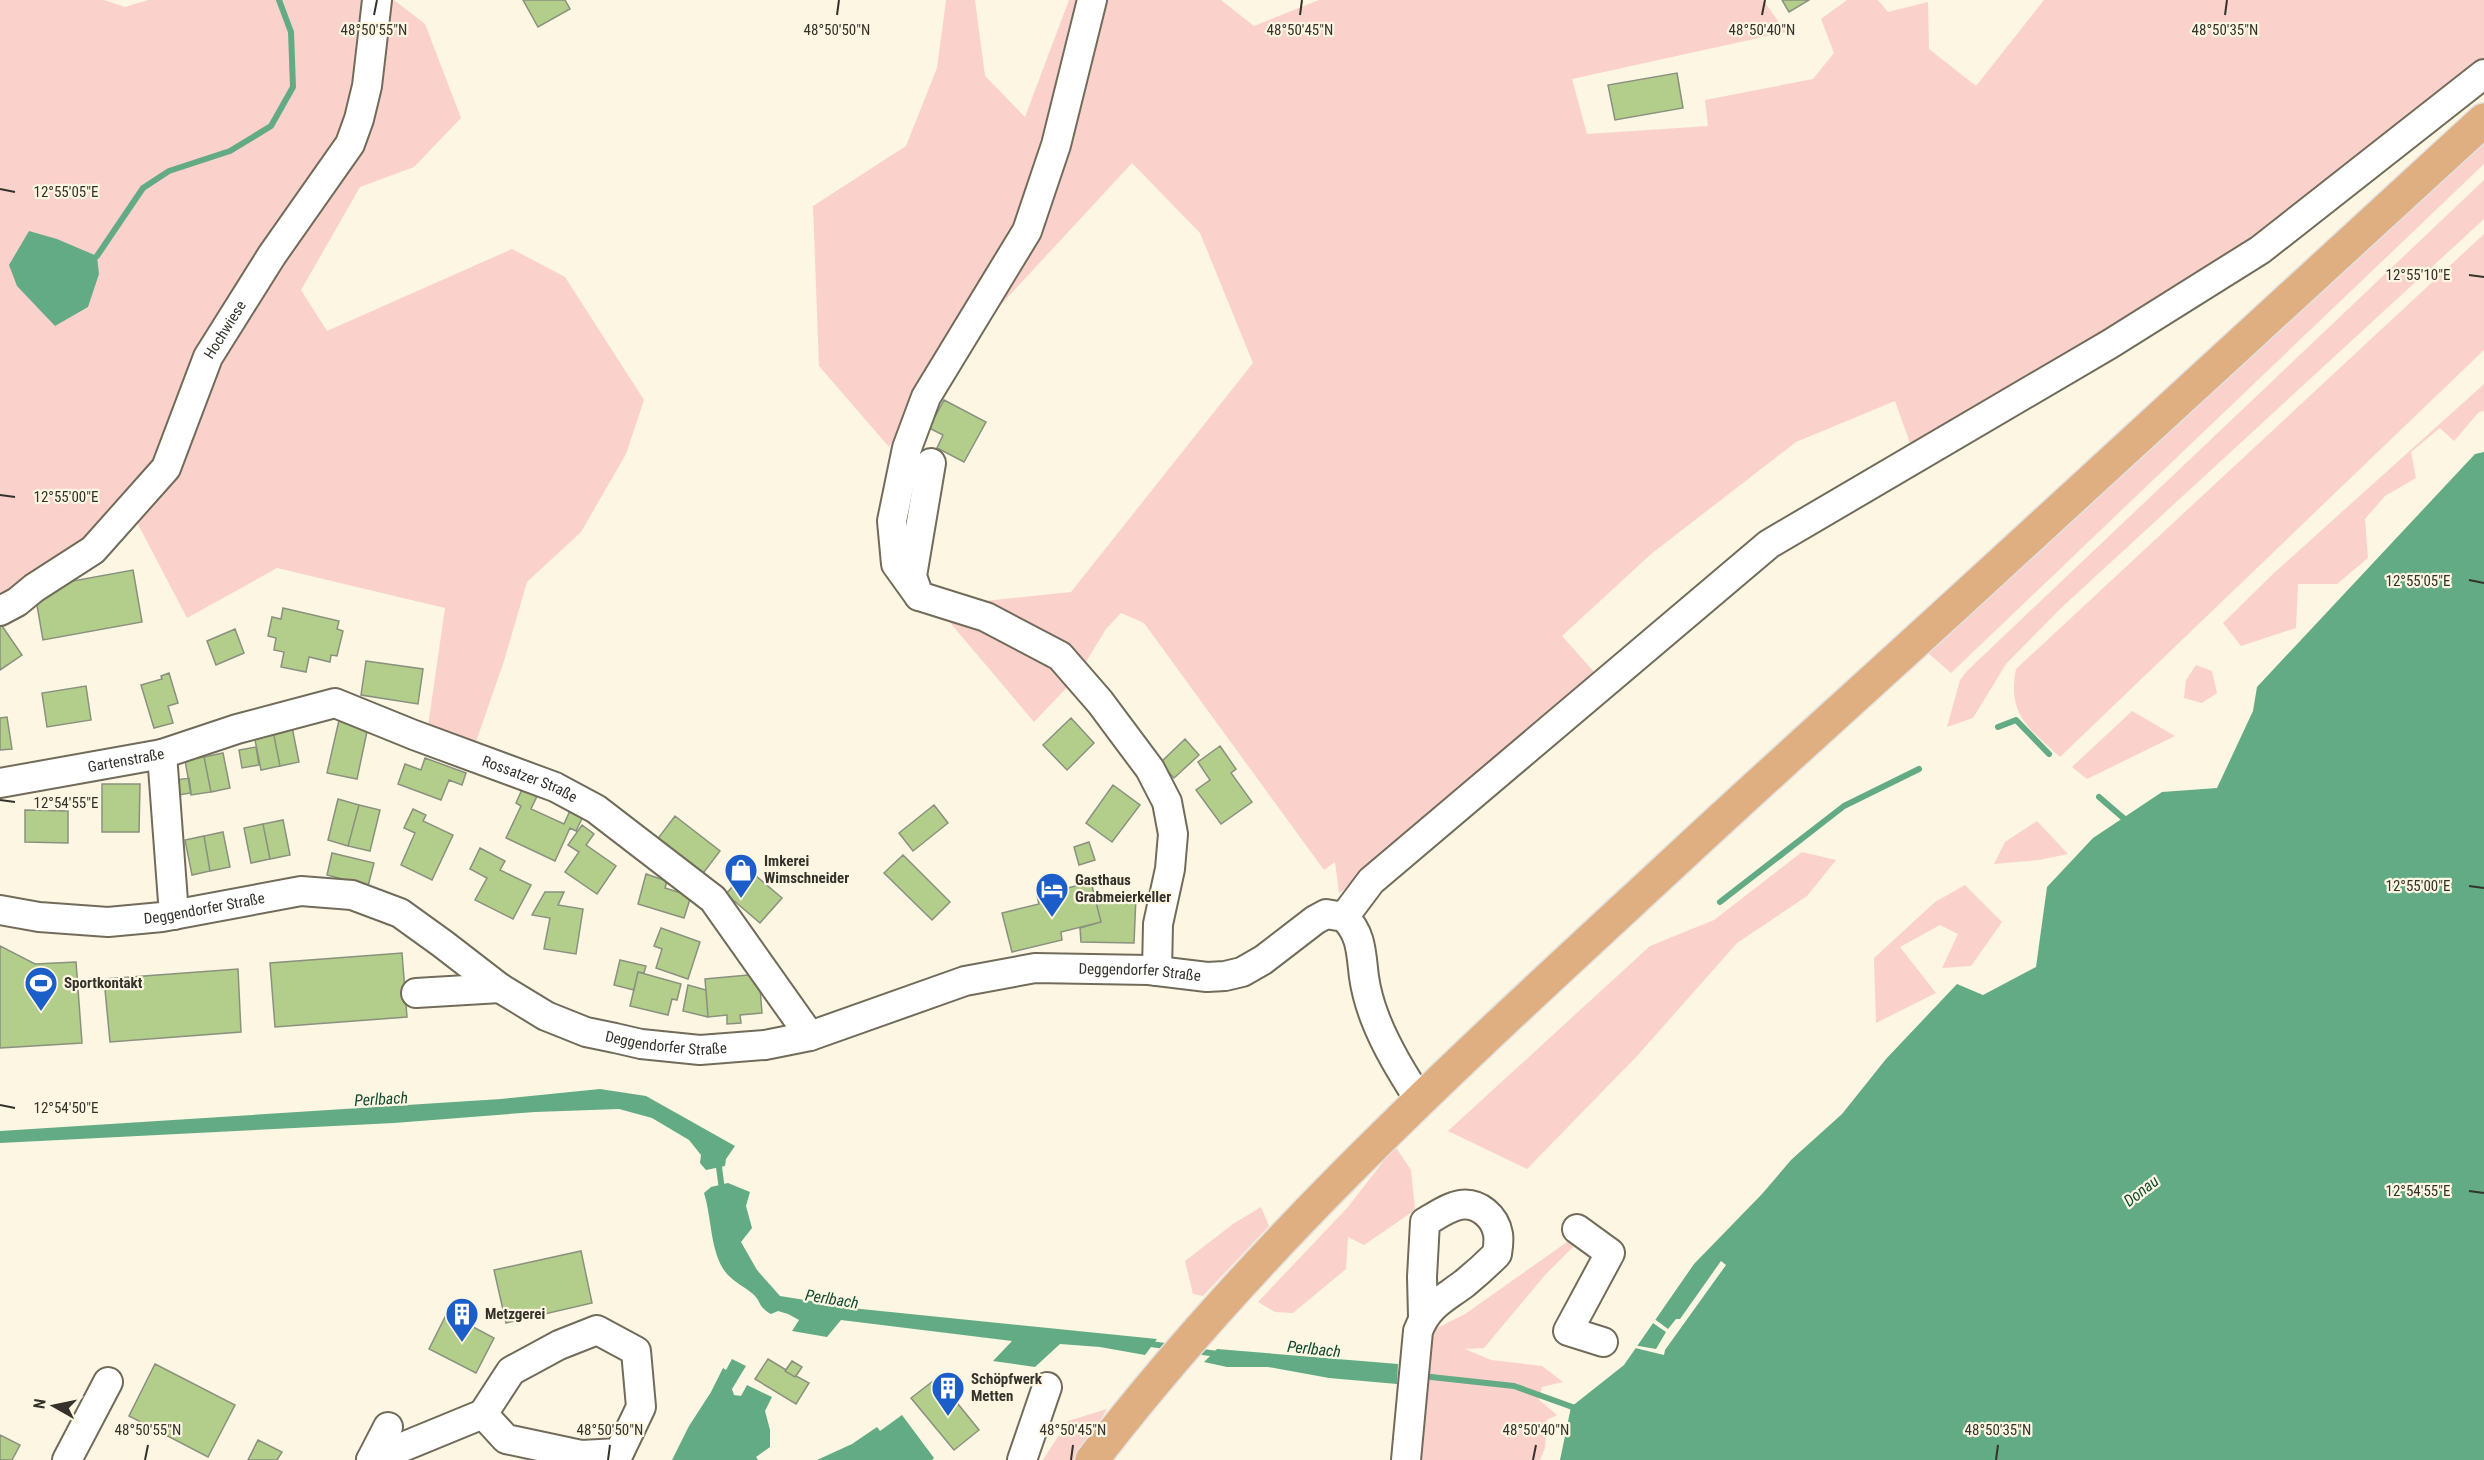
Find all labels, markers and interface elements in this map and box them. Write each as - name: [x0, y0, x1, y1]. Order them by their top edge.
- text: 48°50'55"N: [341, 21, 407, 39]
- text: 48°50'50"N: [804, 21, 870, 39]
- text: 48°50'45"N: [1267, 21, 1333, 39]
- text: 48°50'40"N: [1729, 21, 1795, 39]
- text: 48°50'35"N: [2192, 21, 2258, 39]
- text: 12°55'05"E: [34, 183, 98, 201]
- text: 12°55'10"E: [2386, 266, 2450, 284]
- street label: Hochwiese: [200, 297, 250, 362]
- text: 12°55'00"E: [34, 488, 98, 506]
- text: 12°55'05"E: [2386, 572, 2450, 590]
- street label: Gartenstraße: [86, 745, 166, 776]
- street label: Rossatzer Straße: [480, 752, 580, 806]
- text: 12°54'55"E: [34, 794, 98, 812]
- shop icon: Imkerei Wimschneider: [723, 852, 759, 899]
- place label: Imkerei Wimschneider: [764, 852, 849, 887]
- hotel icon: Gasthaus Grabmeierkeller: [1034, 871, 1070, 918]
- place label: Gasthaus Grabmeierkeller: [1075, 871, 1171, 906]
- text: 12°55'00"E: [2386, 877, 2450, 895]
- street label: Deggendorfer Straße: [143, 889, 266, 928]
- street label: Deggendorfer Straße: [1078, 960, 1202, 985]
- sports icon: Sportkontakt: [23, 965, 59, 1012]
- place label: Sportkontakt: [64, 974, 143, 992]
- street label: Deggendorfer Straße: [604, 1027, 727, 1059]
- water label: Perlbach: [354, 1088, 408, 1110]
- text: 12°54'50"E: [34, 1099, 98, 1117]
- water label: Donau: [2120, 1171, 2163, 1211]
- text: 12°54'55"E: [2386, 1182, 2450, 1200]
- water label: Perlbach: [804, 1285, 860, 1313]
- building icon: Metzgerei: [444, 1296, 480, 1343]
- place label: Metzgerei: [485, 1305, 545, 1323]
- water label: Perlbach: [1286, 1337, 1342, 1361]
- building icon: Schöpfwerk Metten: [930, 1370, 966, 1417]
- place label: Schöpfwerk Metten: [971, 1370, 1043, 1405]
- north arrow: [24, 1376, 84, 1436]
- text: N: [30, 1397, 50, 1410]
- text: 48°50'55"N: [115, 1421, 181, 1439]
- text: 48°50'50"N: [577, 1421, 643, 1439]
- text: 48°50'45"N: [1040, 1421, 1106, 1439]
- text: 48°50'40"N: [1503, 1421, 1569, 1439]
- text: 48°50'35"N: [1965, 1421, 2031, 1439]

